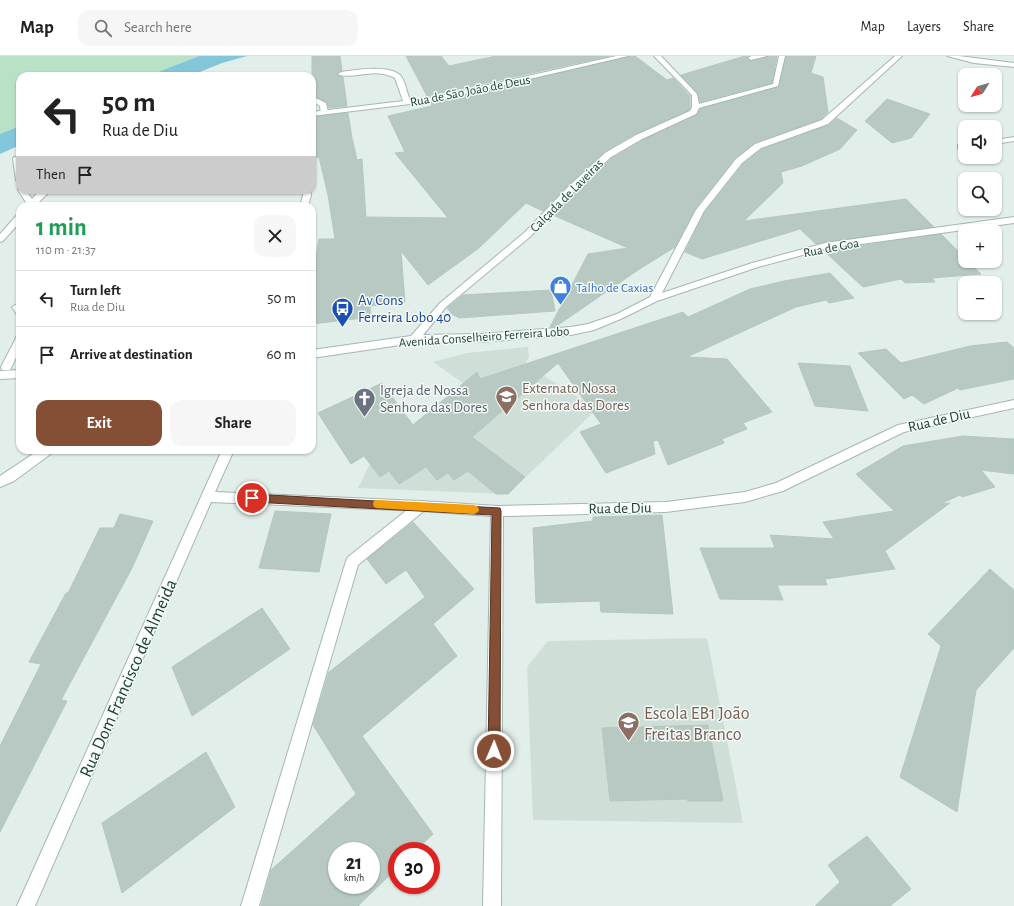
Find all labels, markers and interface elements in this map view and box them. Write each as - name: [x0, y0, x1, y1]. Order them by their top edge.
- search box: [78, 10, 358, 46]
- icon: search: [92, 17, 114, 39]
- text: Map: [20, 18, 54, 37]
- text: Search here: [124, 20, 192, 35]
- text: Map: [860, 20, 885, 34]
- text: Layers: [907, 20, 941, 34]
- text: Share: [963, 20, 994, 34]
- north arrow: [958, 68, 1002, 112]
- map controls: [958, 68, 1002, 320]
- street label: Rua de São João de Deus: [409, 73, 532, 110]
- icon: left: [36, 88, 88, 140]
- text: 50 m: [102, 89, 156, 117]
- button: sound: [958, 120, 1002, 164]
- text: Rua de Diu: [102, 122, 178, 140]
- street label: Calçada de Laveiras: [528, 157, 606, 235]
- icon: arrive: [74, 164, 96, 186]
- text: Then: [36, 167, 66, 182]
- button: search: [958, 172, 1002, 216]
- button: close: [254, 215, 296, 257]
- text: 1 min: [36, 216, 87, 240]
- button: +: [958, 224, 1002, 268]
- street label: Rua de Goa: [802, 237, 860, 260]
- text: 110 m · 21:37: [36, 244, 96, 257]
- shop icon: Talho de Caxias: [548, 274, 574, 307]
- button: −: [958, 276, 1002, 320]
- place label: Talho de Caxias: [576, 282, 653, 295]
- text: Turn left: [70, 283, 121, 298]
- icon: left: [36, 288, 58, 310]
- text: 50 m: [267, 291, 296, 306]
- place label: Av Cons Ferreira Lobo 40: [358, 293, 451, 325]
- bus stop icon: Av Cons Ferreira Lobo 40: [330, 296, 356, 329]
- text: Rua de Diu: [70, 301, 125, 314]
- street label: Avenida Conselheiro Ferreira Lobo: [398, 325, 570, 350]
- icon: arrive: [36, 344, 58, 366]
- text: Arrive at destination: [70, 347, 193, 362]
- text: 60 m: [267, 347, 296, 362]
- place label: Externato Nossa Senhora das Dores: [522, 381, 629, 413]
- place label: Igreja de Nossa Senhora das Dores: [380, 383, 487, 415]
- school or university icon: Externato Nossa Senhora das Dores: [493, 384, 519, 417]
- church icon: Igreja de Nossa Senhora das Dores: [352, 386, 378, 419]
- button: Exit: [36, 400, 162, 446]
- button: Share: [170, 400, 296, 446]
- street label: Rua de Diu: [907, 406, 972, 435]
- pin: [235, 481, 269, 515]
- icon: arrive: [241, 487, 263, 509]
- street label: Rua de Diu: [588, 500, 652, 517]
- street label: Rua Dom Francisco de Almeida: [77, 577, 181, 780]
- place label: Escola EB1 João Freitas Branco: [644, 705, 750, 744]
- school or university icon: Escola EB1 João Freitas Branco: [616, 710, 642, 743]
- position arrow: [473, 730, 515, 772]
- speed limit sign: 30: [388, 842, 440, 894]
- text: 21: [346, 853, 362, 873]
- text: km/h: [344, 873, 364, 883]

